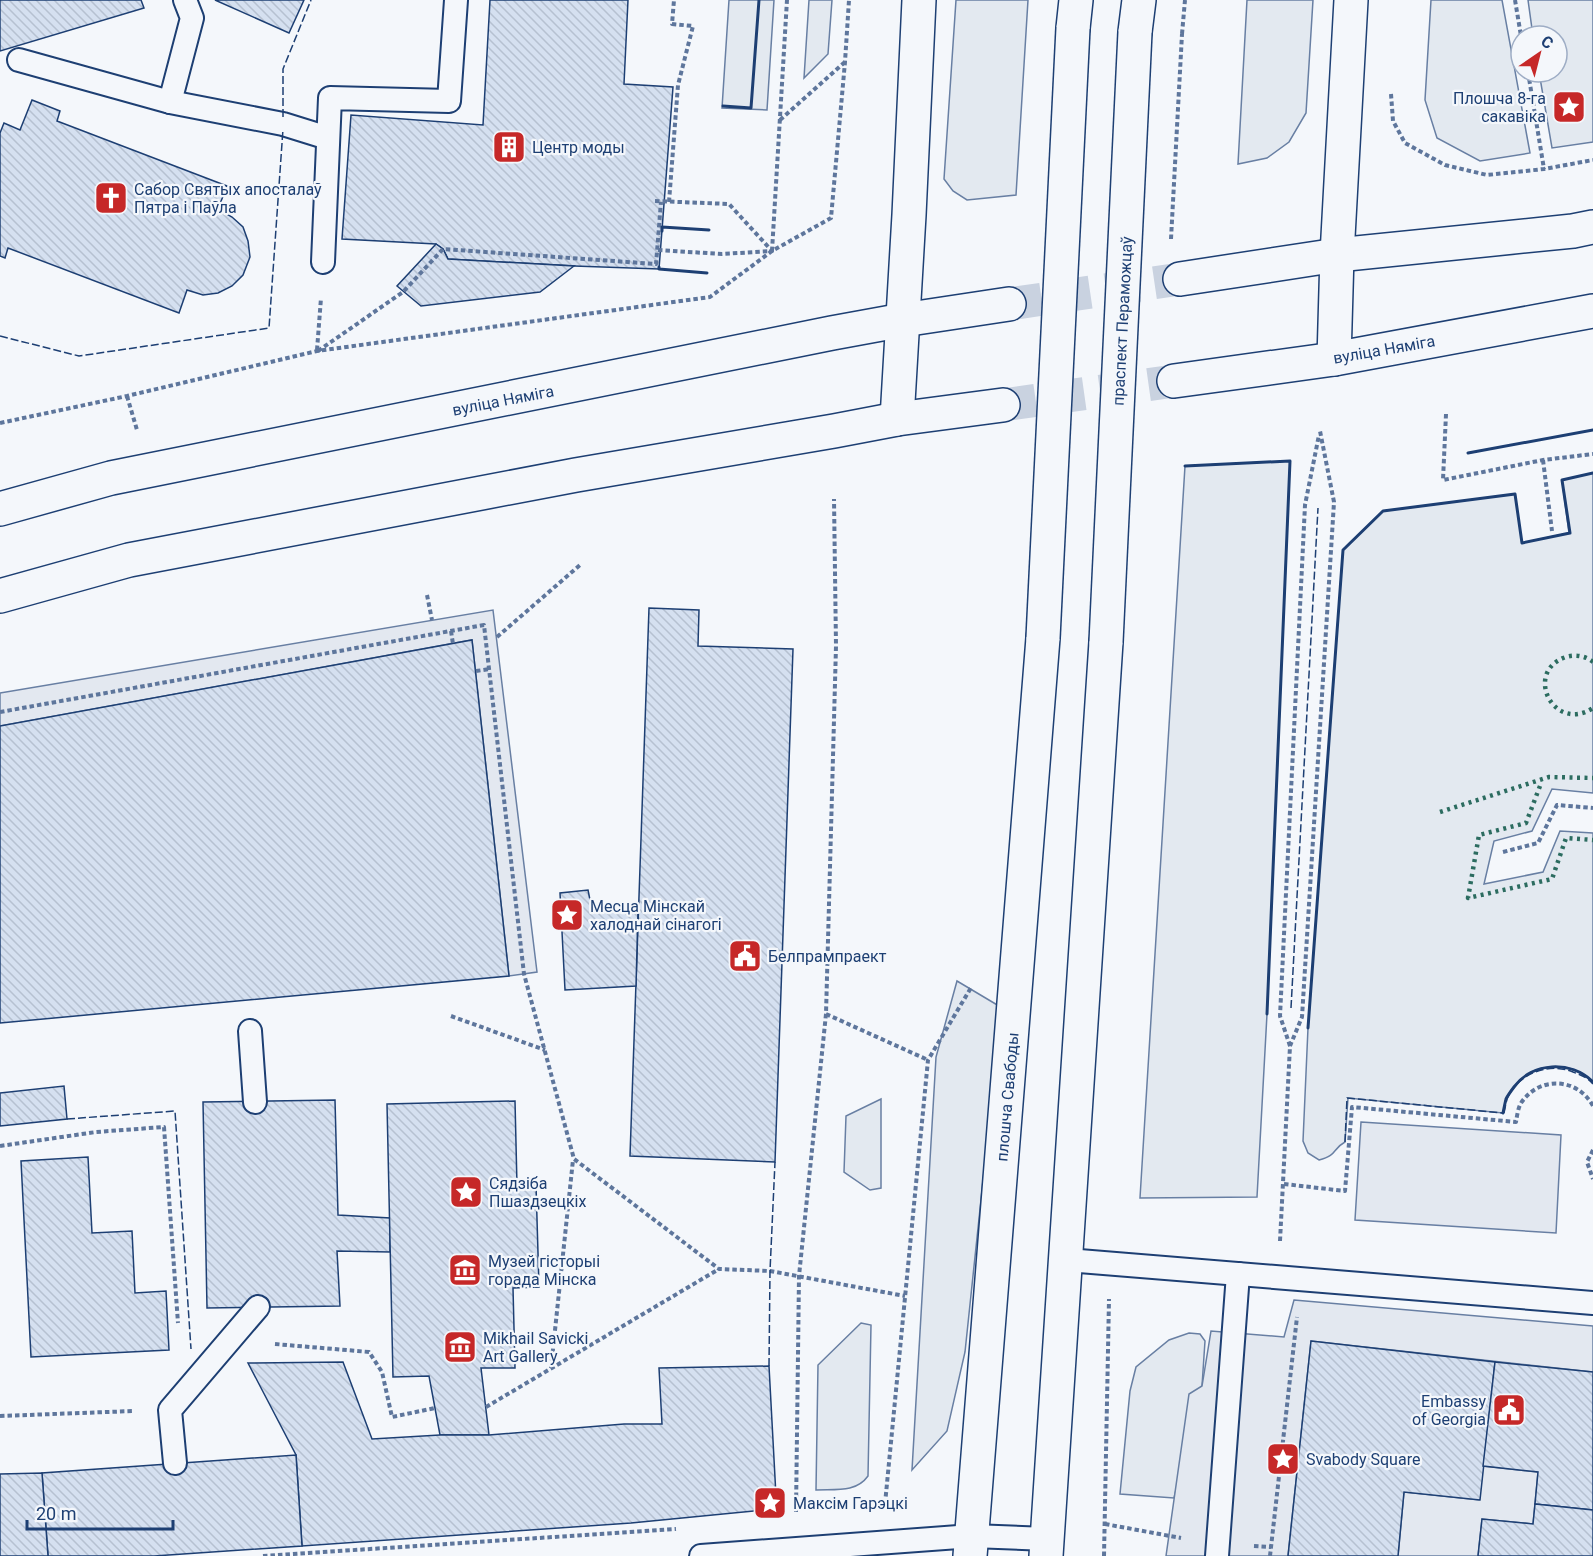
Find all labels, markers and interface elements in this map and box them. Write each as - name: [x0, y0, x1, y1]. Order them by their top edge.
- north arrow: [1509, 24, 1569, 84]
- text: С: [1538, 31, 1557, 53]
- place label: Плошча 8-га сакавіка: [1453, 89, 1546, 126]
- place icon: Плошча 8-га сакавіка: [1551, 89, 1587, 125]
- building icon: Центр моды: [491, 129, 527, 165]
- place label: Центр моды: [532, 138, 625, 157]
- church icon: Сабор Святых апосталаў Пятра і Паўла: [93, 180, 129, 216]
- place label: Сабор Святых апосталаў Пятра і Паўла: [134, 180, 322, 217]
- street label: праспект Пераможцаў: [1109, 235, 1136, 406]
- street label: вуліца Няміга: [1332, 331, 1436, 368]
- street label: вуліца Няміга: [451, 381, 555, 420]
- place icon: Месца Мінскай халоднай сінагогі: [549, 897, 585, 933]
- place label: Месца Мінскай халоднай сінагогі: [590, 897, 722, 934]
- public building icon: Белпрампраект: [727, 938, 763, 974]
- place label: Белпрампраект: [768, 947, 887, 966]
- street label: плошча Свабоды: [992, 1032, 1023, 1162]
- place icon: Сядзіба Пшаздзецкіх: [448, 1174, 484, 1210]
- place label: Сядзіба Пшаздзецкіх: [489, 1174, 586, 1211]
- museum icon: Музей гісторыі горада Мінска: [447, 1252, 483, 1288]
- place label: Музей гісторыі горада Мінска: [488, 1252, 600, 1289]
- museum icon: Mikhail Savicki Art Gallery: [442, 1329, 478, 1365]
- place label: Mikhail Savicki Art Gallery: [483, 1329, 588, 1366]
- place label: Embassy of Georgia: [1412, 1392, 1486, 1429]
- public building icon: Embassy of Georgia: [1491, 1392, 1527, 1428]
- place icon: Svabody Square: [1265, 1441, 1301, 1477]
- place label: Svabody Square: [1306, 1450, 1420, 1469]
- place icon: Максім Гарэцкі: [752, 1485, 788, 1521]
- scale bar: [27, 1493, 172, 1531]
- place label: Максім Гарэцкі: [793, 1494, 908, 1513]
- text: 20 m: [36, 1503, 76, 1524]

